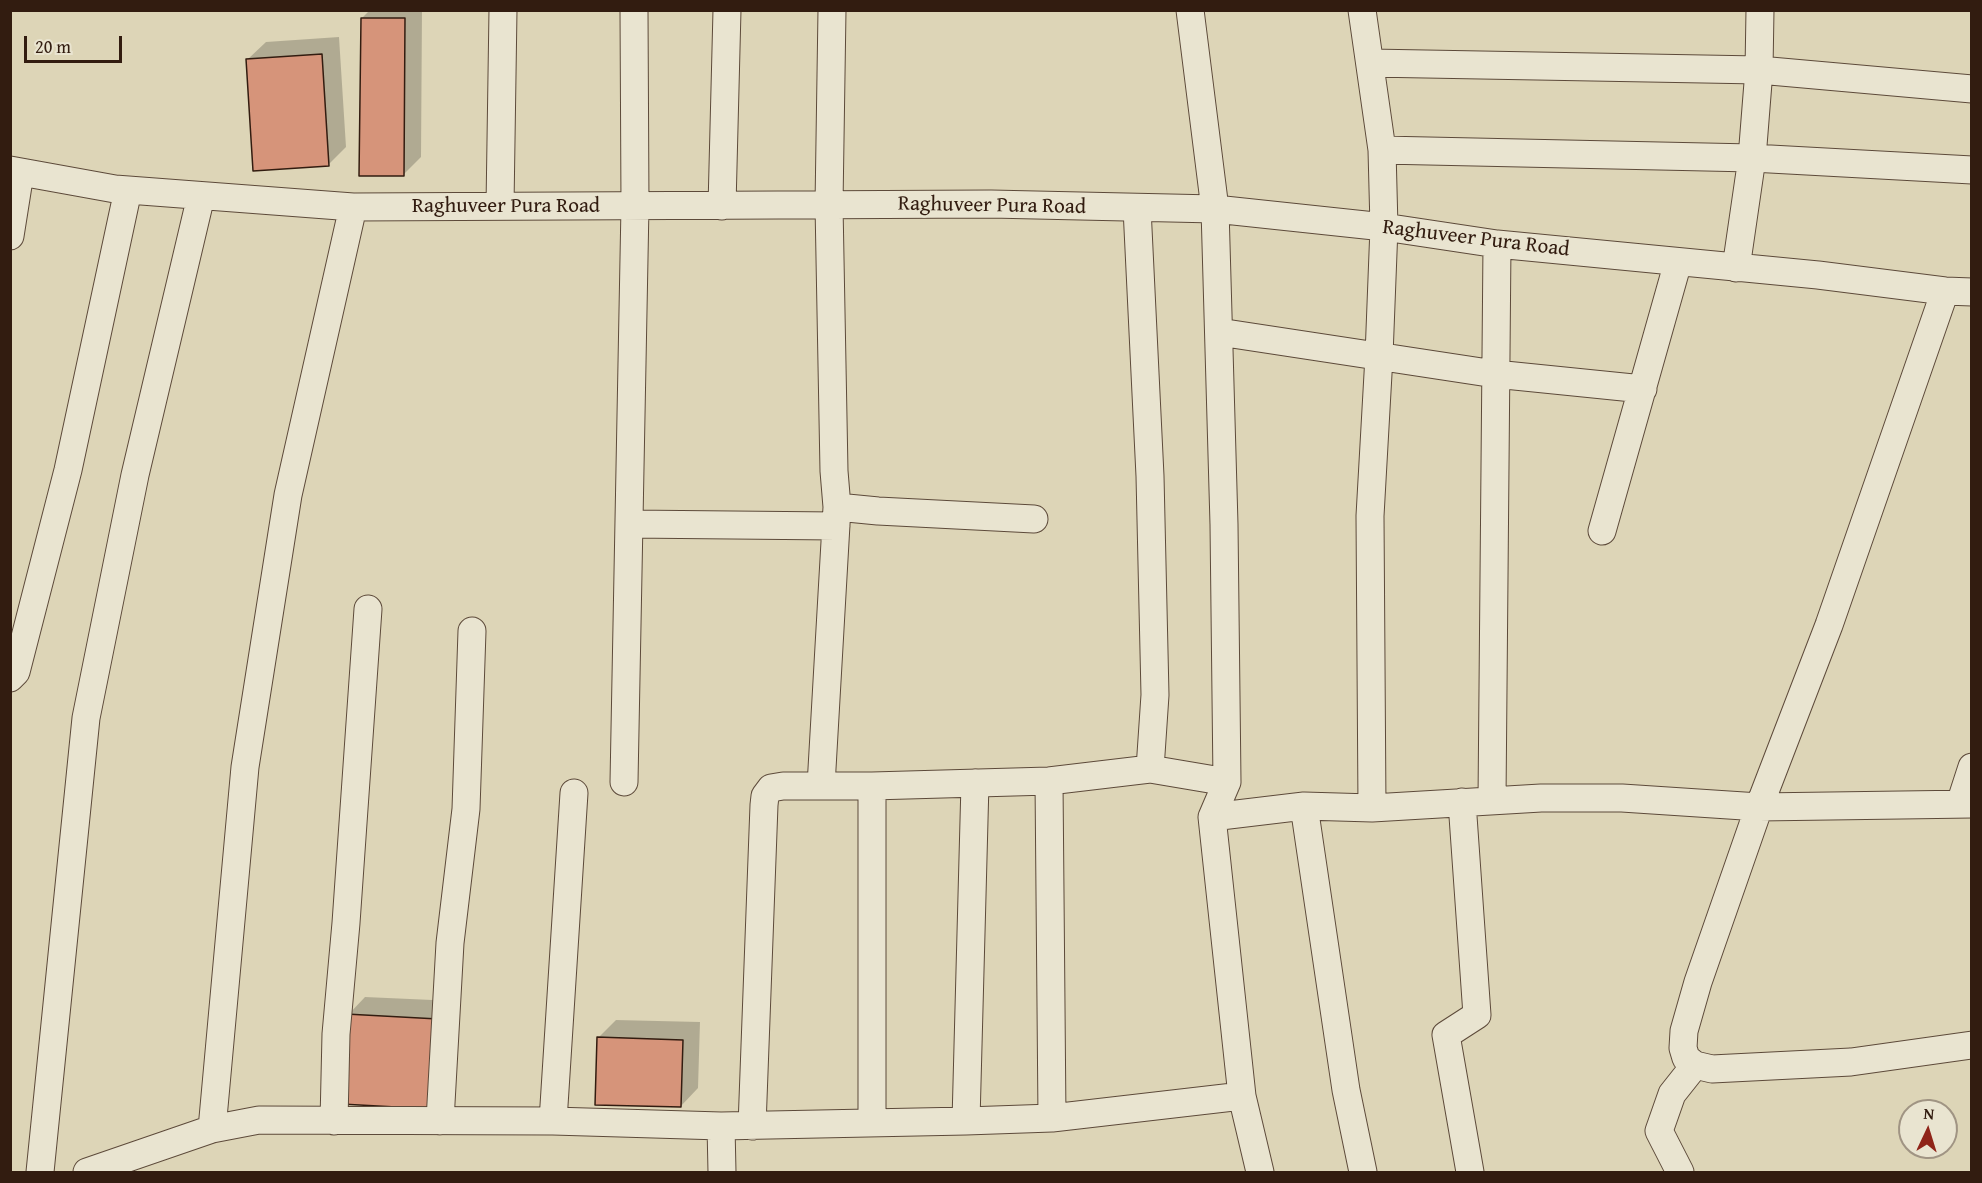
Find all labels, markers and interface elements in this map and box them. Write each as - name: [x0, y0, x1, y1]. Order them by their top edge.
- scale bar: [27, 24, 124, 62]
- text: 20 m: [35, 33, 71, 60]
- street label: Raghuveer Pura Road: [898, 192, 1086, 220]
- street label: Raghuveer Pura Road: [412, 194, 600, 220]
- street label: Raghuveer Pura Road: [1381, 215, 1571, 263]
- north arrow: [1898, 1099, 1958, 1159]
- text: N: [1923, 1101, 1935, 1125]

